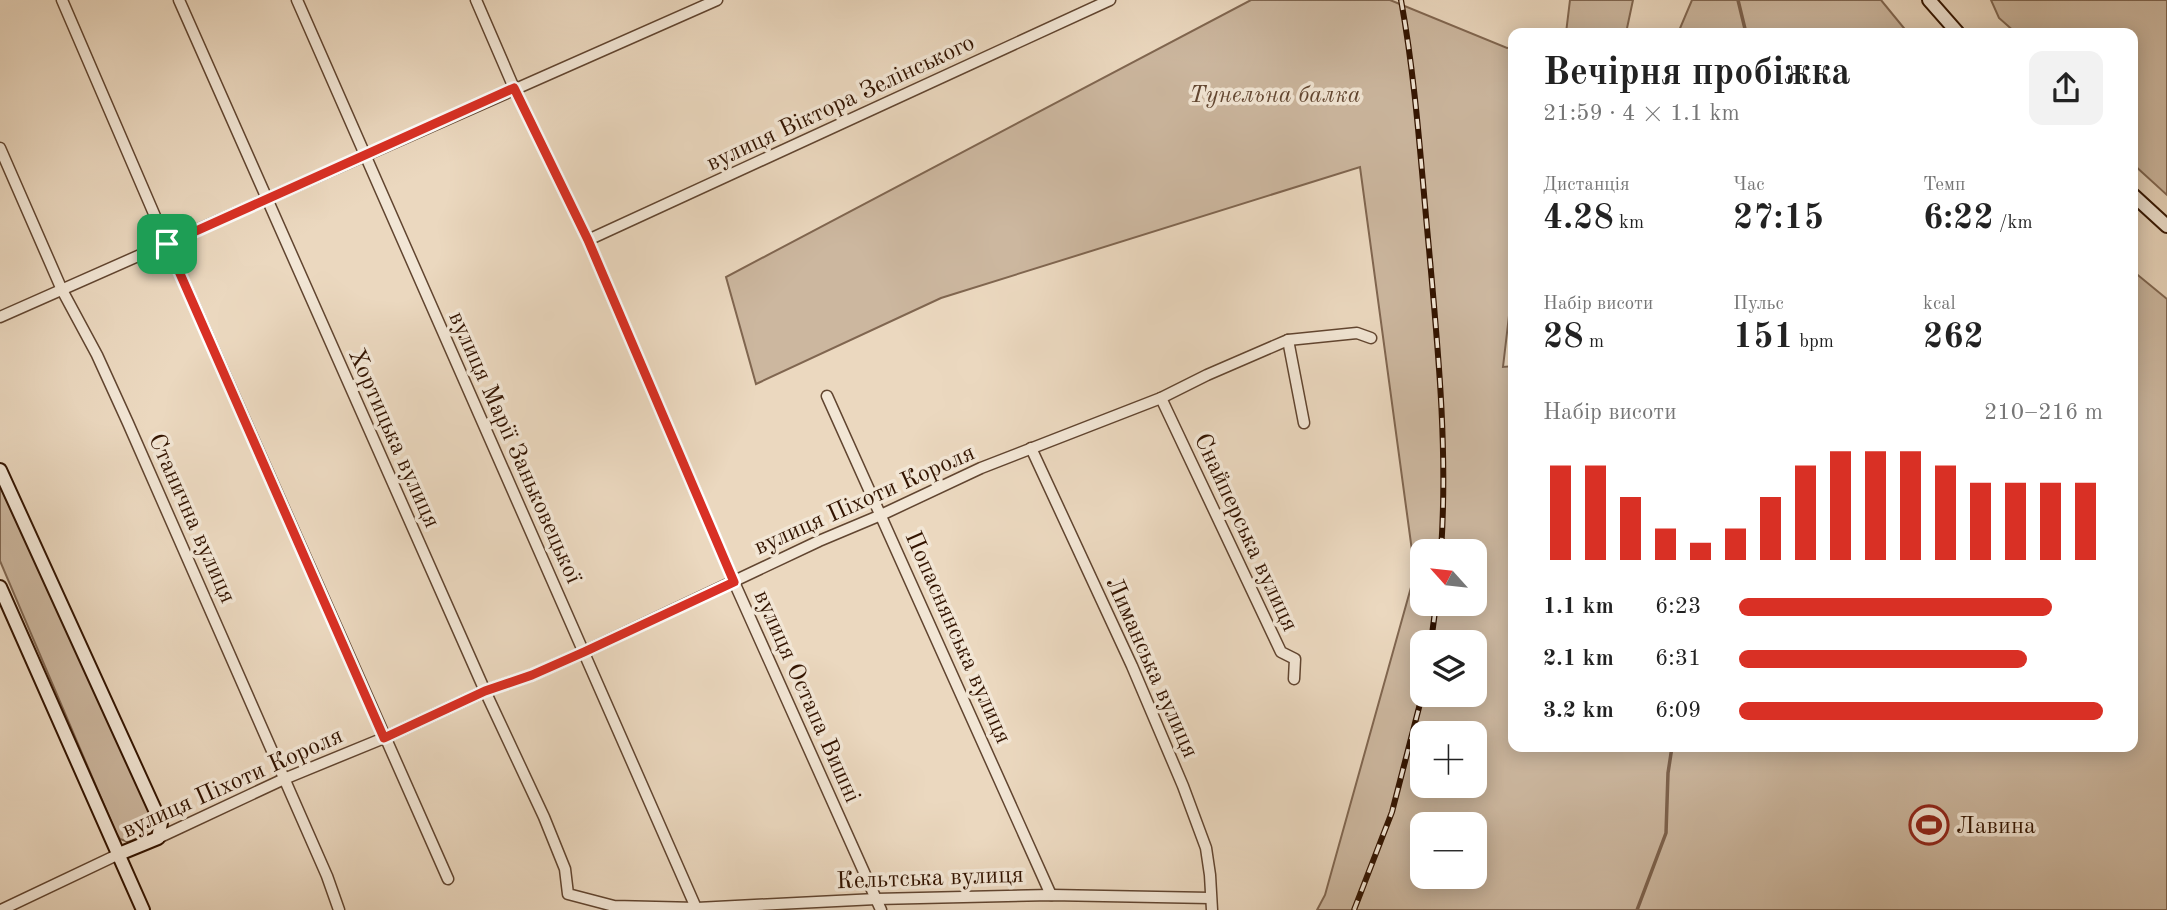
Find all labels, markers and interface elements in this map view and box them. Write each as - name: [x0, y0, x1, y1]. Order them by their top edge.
- street label: вулиця Віктора Зелінського: [703, 31, 979, 177]
- button: share: [2029, 51, 2103, 125]
- text: Вечірня пробіжка: [1543, 55, 1851, 93]
- park label: Тунельна балка: [1189, 84, 1361, 108]
- text: 21:59 · 4 × 1.1 km: [1543, 102, 1740, 125]
- text: Дистанція: [1543, 176, 1630, 195]
- text: Час: [1733, 176, 1765, 195]
- text: Темп: [1923, 176, 1965, 195]
- text: 4.28: [1543, 201, 1614, 236]
- text: 27:15: [1733, 201, 1824, 236]
- text: 6:22: [1923, 201, 1994, 236]
- pin: [137, 214, 197, 274]
- text: km: [1614, 214, 1644, 233]
- text: /km: [1994, 214, 2033, 233]
- icon: arrive: [148, 225, 186, 263]
- text: Набір висоти: [1543, 295, 1653, 314]
- text: Пульс: [1733, 295, 1784, 314]
- text: kcal: [1923, 295, 1956, 314]
- street label: вулиця Марії Заньковецької: [443, 308, 585, 588]
- text: 28: [1543, 320, 1584, 355]
- text: 151: [1733, 320, 1794, 355]
- text: 262: [1923, 320, 1984, 355]
- text: m: [1584, 333, 1604, 352]
- text: bpm: [1794, 333, 1834, 352]
- street label: Хортицька вулиця: [343, 346, 443, 532]
- text: Набір висоти: [1543, 401, 1677, 424]
- text: 210–216 m: [1984, 401, 2103, 424]
- street label: Снайперська вулиця: [1189, 430, 1302, 635]
- street label: Станична вулиця: [143, 431, 239, 607]
- street label: вулиця Піхоти Короля: [751, 441, 979, 560]
- street label: Попаснянська вулиця: [900, 528, 1015, 748]
- north arrow: [1410, 539, 1488, 616]
- map controls: [1410, 539, 1487, 889]
- street label: Лиманська вулиця: [1101, 574, 1202, 762]
- street label: вулиця Остапа Вишні: [748, 587, 864, 807]
- text: 1.1 km: [1543, 595, 1614, 618]
- text: 6:23: [1655, 595, 1701, 618]
- button: layers: [1410, 630, 1487, 707]
- text: 2.1 km: [1543, 647, 1614, 670]
- text: 6:31: [1655, 647, 1701, 670]
- text: 3.2 km: [1543, 699, 1614, 722]
- text: 6:09: [1655, 699, 1701, 722]
- button: +: [1410, 721, 1487, 798]
- street label: вулиця Піхоти Короля: [119, 724, 347, 843]
- sports icon: Лавина: [1908, 804, 1950, 846]
- button: −: [1410, 812, 1487, 889]
- place label: Лавина: [1956, 815, 2036, 839]
- street label: Кельтська вулиця: [836, 864, 1024, 894]

